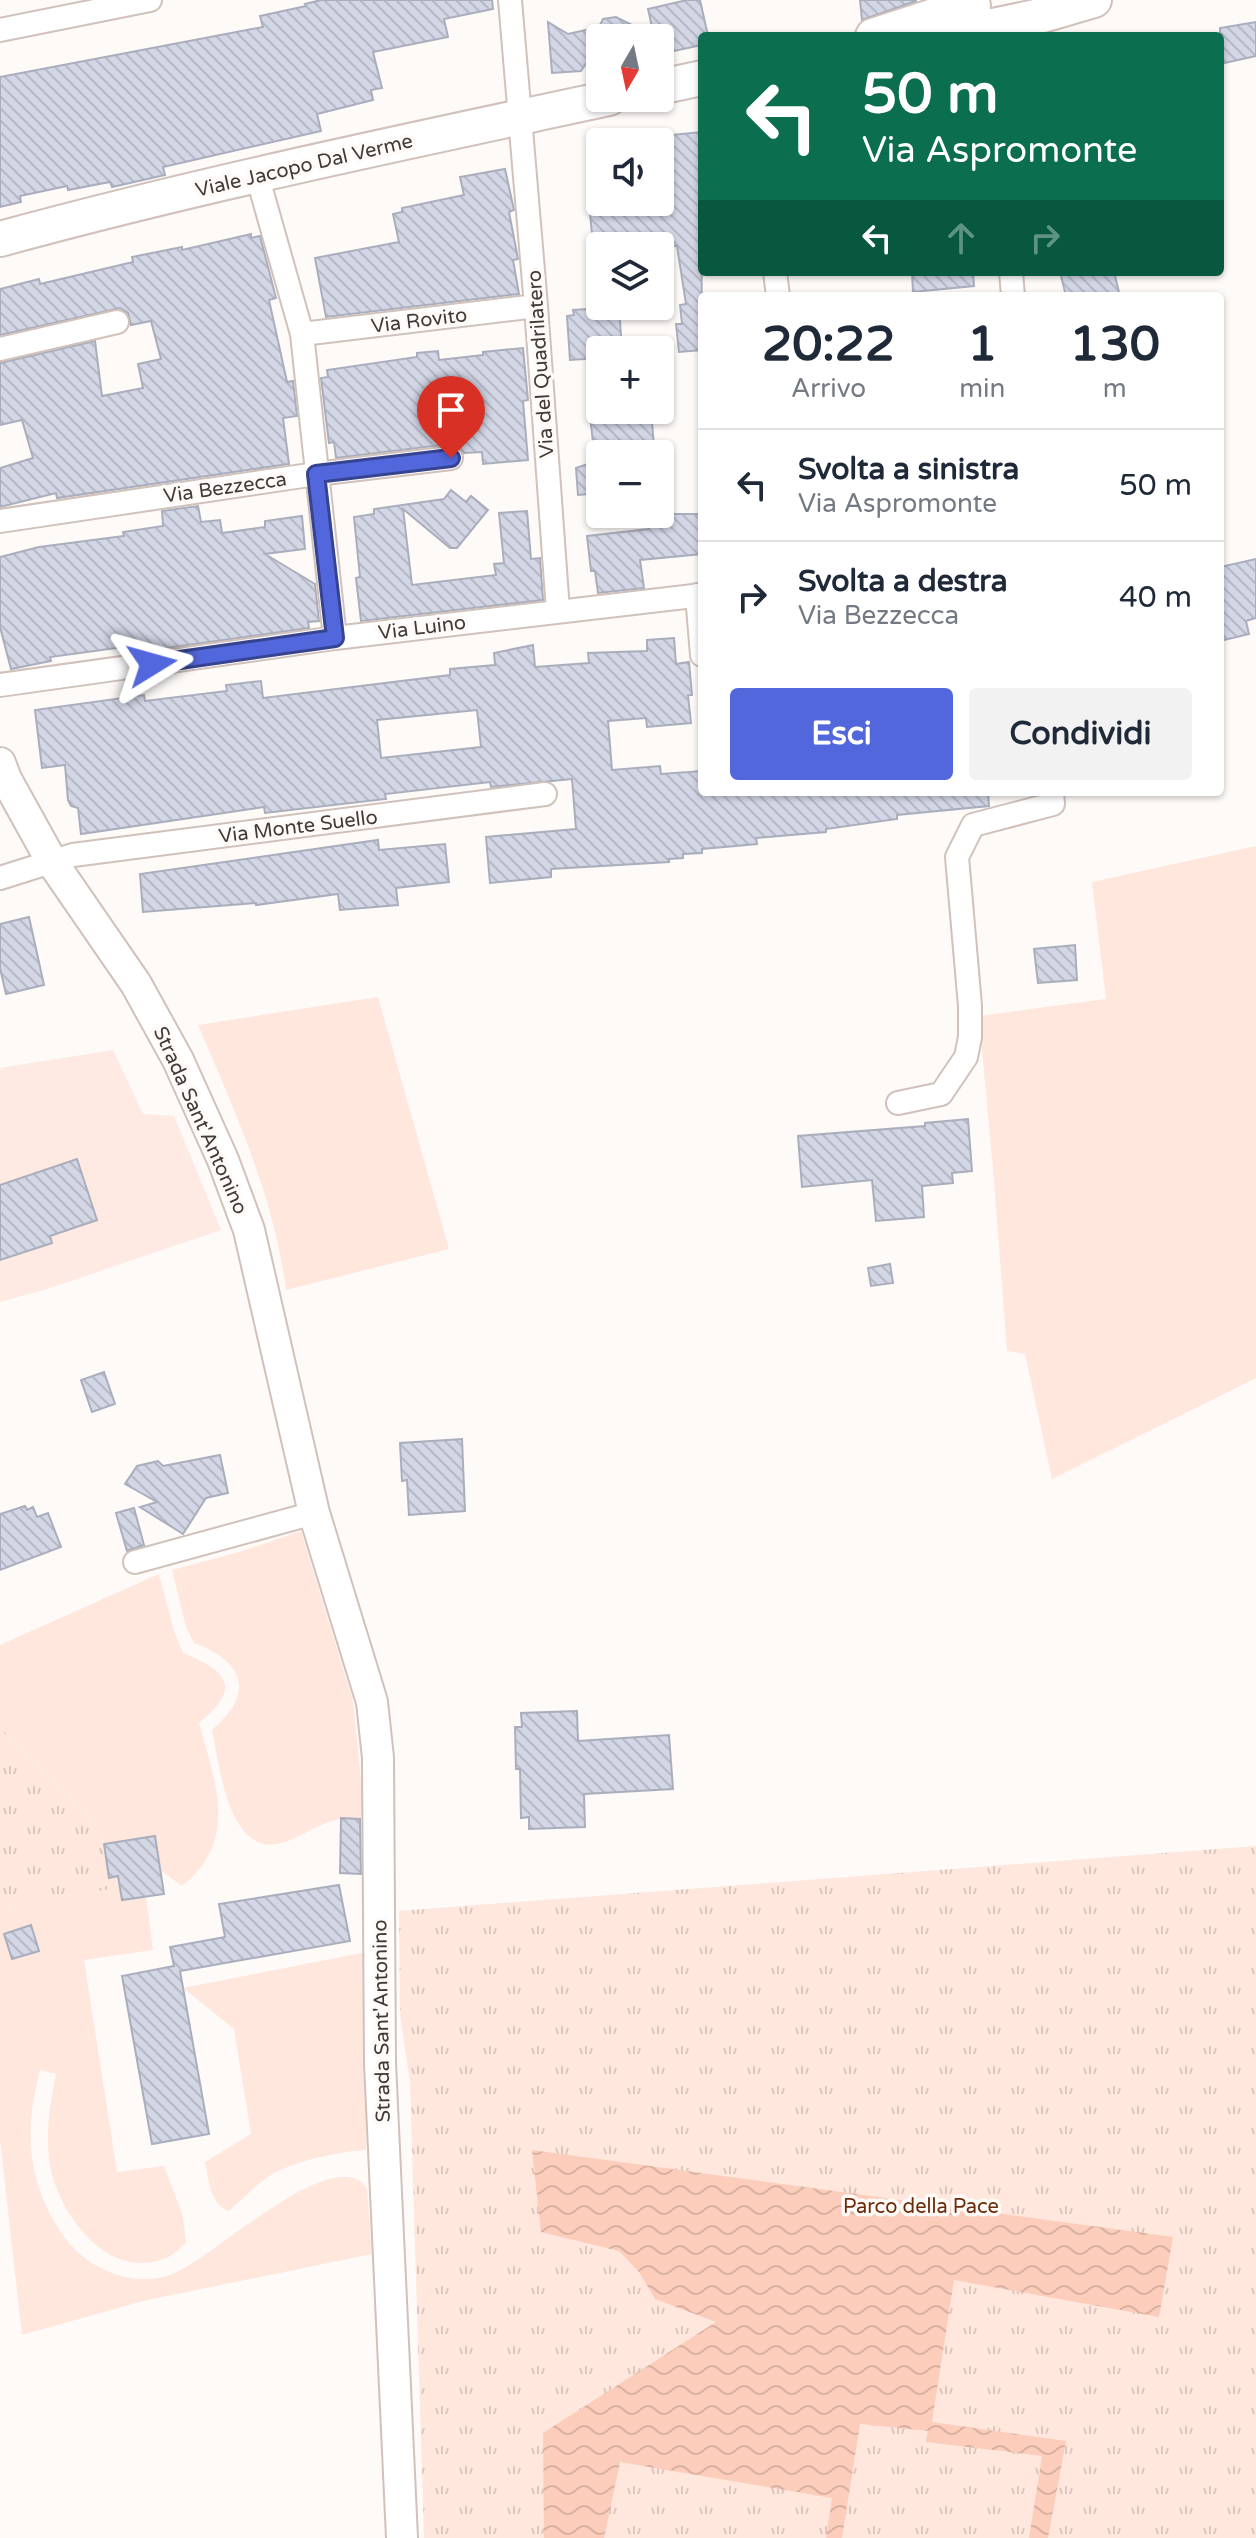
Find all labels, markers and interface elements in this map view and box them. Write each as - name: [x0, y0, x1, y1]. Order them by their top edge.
- north arrow: [586, 24, 674, 112]
- map controls: [586, 24, 674, 528]
- text: 50 m: [862, 61, 998, 128]
- icon: left: [730, 64, 834, 168]
- button: sound: [586, 128, 674, 216]
- street label: Viale Jacopo Dal Verme: [193, 129, 415, 203]
- text: Via Aspromonte: [862, 129, 1137, 172]
- icon: left: [855, 216, 899, 260]
- icon: ahead: [939, 216, 983, 260]
- icon: right: [1023, 216, 1067, 260]
- button: layers: [586, 232, 674, 320]
- street label: Via del Quadrilatero: [522, 269, 560, 459]
- street label: Via Rovito: [370, 303, 469, 339]
- text: 20:22: [762, 316, 895, 374]
- text: 1: [967, 316, 997, 374]
- text: 130: [1069, 316, 1160, 374]
- button: +: [586, 336, 674, 424]
- text: Arrivo: [791, 373, 866, 404]
- text: min: [959, 373, 1005, 404]
- text: m: [1103, 373, 1127, 404]
- pin: [417, 376, 485, 458]
- icon: arrive: [429, 388, 473, 432]
- button: −: [586, 440, 674, 528]
- text: Svolta a sinistra: [798, 451, 1019, 488]
- icon: left: [730, 463, 774, 507]
- street label: Via Bezzecca: [162, 467, 288, 508]
- text: 50 m: [1119, 467, 1192, 504]
- text: Via Aspromonte: [798, 488, 997, 519]
- text: Svolta a destra: [798, 563, 1008, 600]
- icon: right: [730, 575, 774, 619]
- text: 40 m: [1119, 579, 1192, 616]
- text: Via Bezzecca: [798, 600, 959, 631]
- street label: Via Luino: [377, 611, 467, 645]
- position arrow: [110, 622, 194, 706]
- button: Esci: [730, 688, 953, 780]
- button: Condividi: [969, 688, 1192, 780]
- street label: Via Monte Suello: [217, 805, 379, 849]
- street label: Strada Sant'Antonino: [148, 1023, 252, 1218]
- street label: Strada Sant'Antonino: [368, 1919, 396, 2123]
- park label: Parco della Pace: [843, 2195, 999, 2219]

